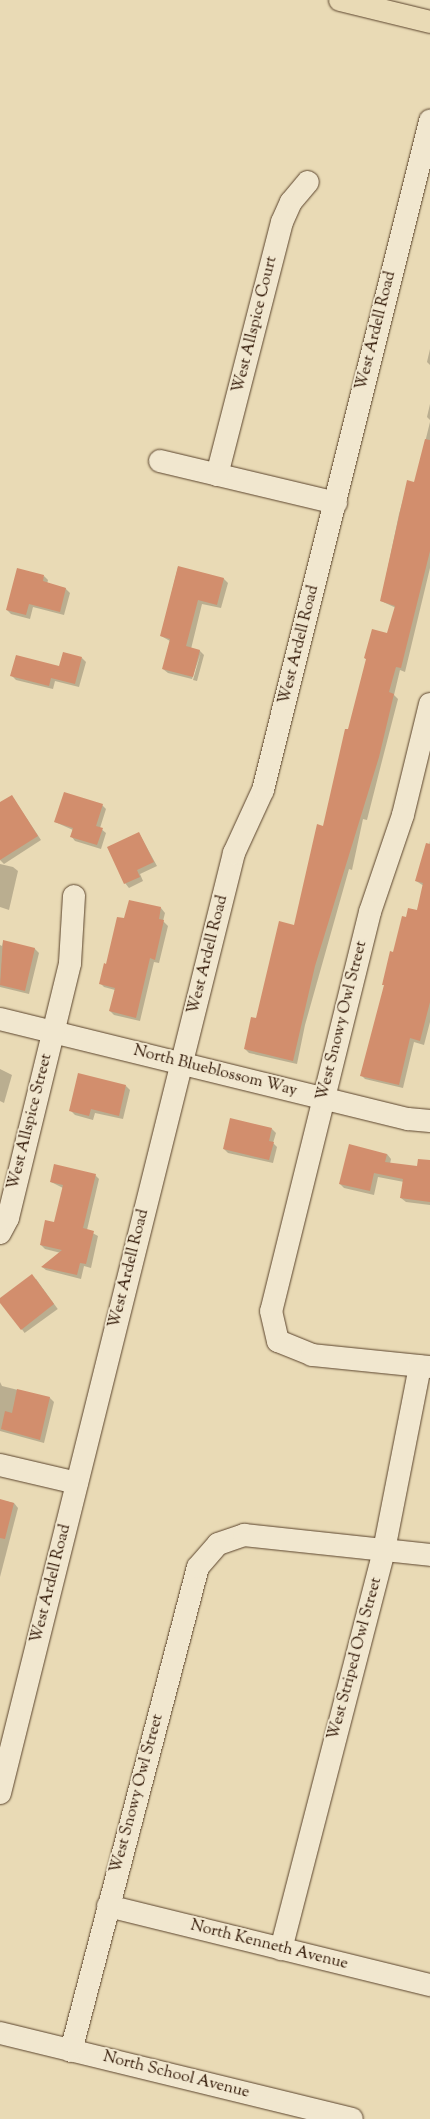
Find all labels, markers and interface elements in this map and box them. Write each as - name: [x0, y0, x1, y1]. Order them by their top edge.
- street label: West Allspice Court: [230, 255, 282, 395]
- street label: West Ardell Road: [353, 269, 401, 393]
- street label: West Ardell Road: [276, 583, 324, 707]
- street label: West Ardell Road: [185, 893, 233, 1017]
- street label: West Snowy Owl Street: [314, 939, 372, 1103]
- street label: North Blueblossom Way: [131, 1042, 299, 1102]
- street label: West Allspice Street: [5, 1052, 57, 1192]
- street label: West Ardell Road: [106, 1207, 154, 1331]
- street label: West Ardell Road: [28, 1522, 76, 1646]
- street label: West Striped Owl Street: [325, 1575, 387, 1743]
- street label: West Snowy Owl Street: [108, 1712, 168, 1876]
- street label: North Kenneth Avenue: [188, 1917, 350, 1975]
- street label: North School Avenue: [101, 2049, 251, 2103]

